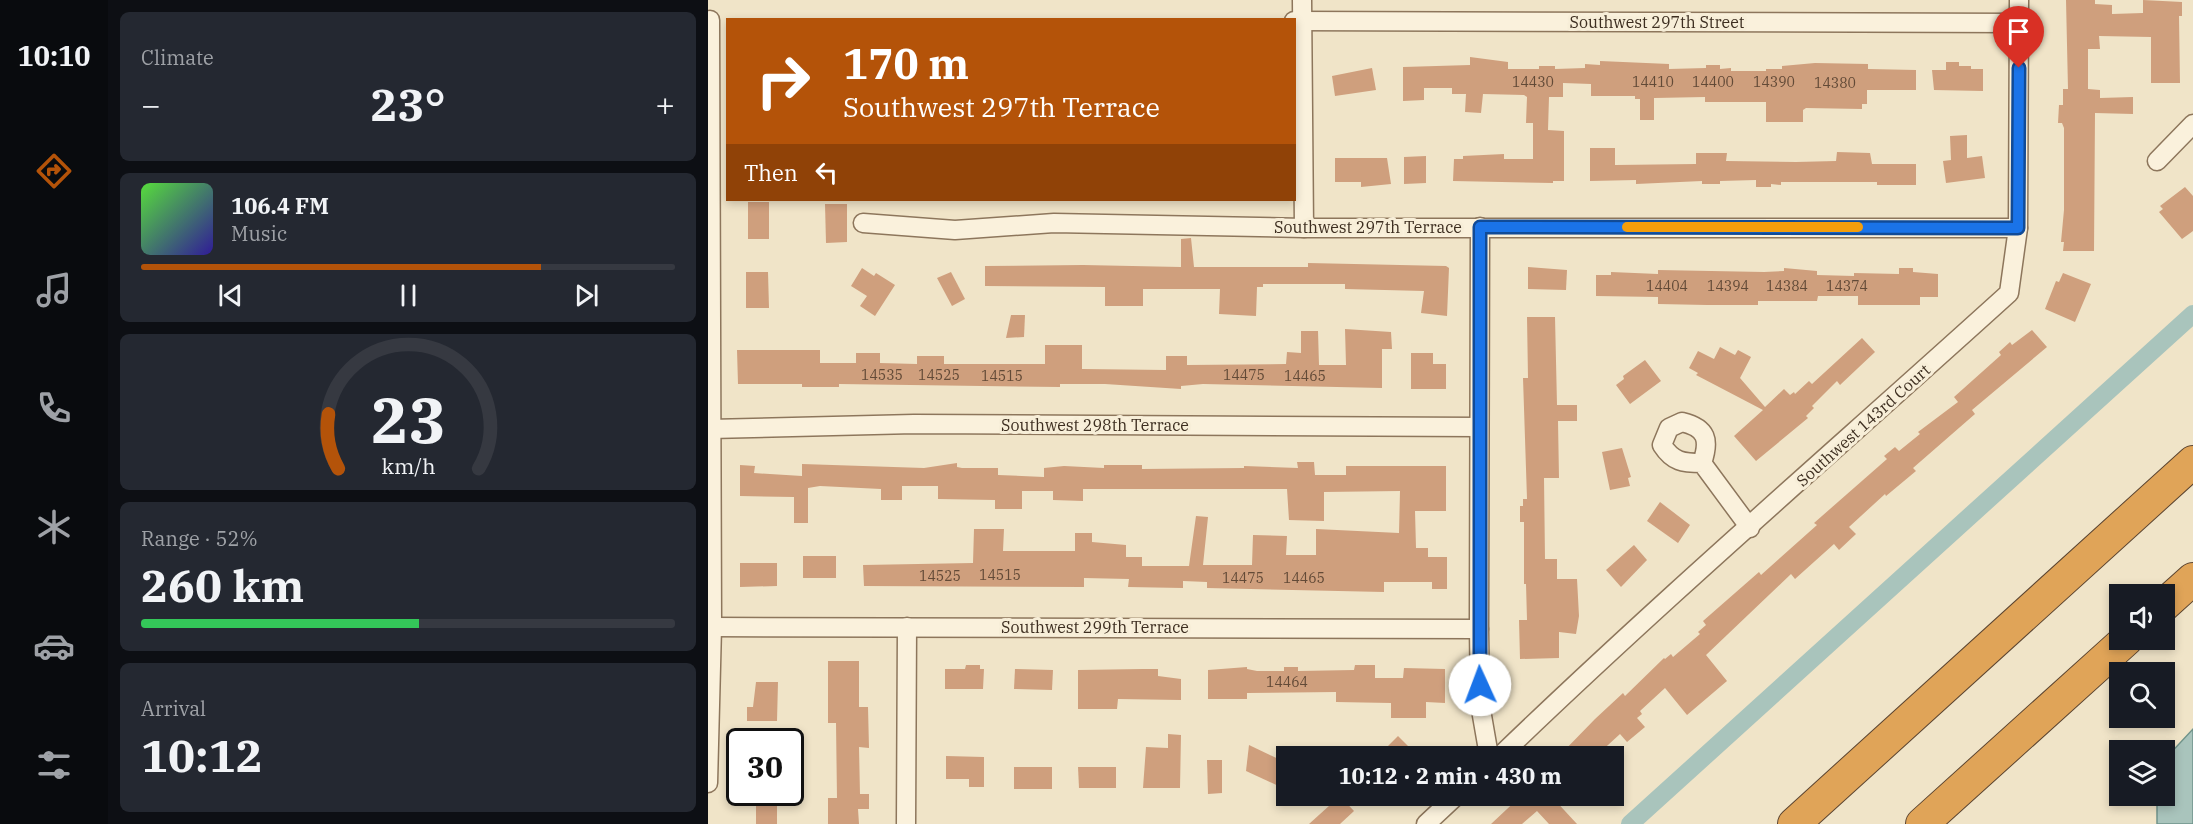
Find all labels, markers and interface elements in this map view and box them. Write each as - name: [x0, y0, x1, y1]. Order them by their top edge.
- pin: [1993, 6, 2044, 68]
- street label: Southwest 297th Street: [1570, 12, 1745, 32]
- icon: arrive: [2002, 15, 2035, 48]
- text: 170 m: [843, 36, 969, 91]
- text: 10:10: [18, 38, 90, 73]
- icon: right: [744, 42, 822, 120]
- text: Climate: [141, 44, 214, 71]
- house number: 14430: [1512, 73, 1554, 91]
- house number: 14410: [1632, 73, 1674, 91]
- house number: 14400: [1692, 73, 1734, 91]
- house number: 14390: [1753, 73, 1795, 91]
- house number: 14380: [1814, 74, 1856, 92]
- text: 23°: [370, 75, 446, 133]
- text: −: [141, 83, 161, 126]
- text: +: [655, 83, 675, 126]
- text: Southwest 297th Terrace: [843, 89, 1160, 124]
- icon: directions: [33, 150, 75, 192]
- icon: left: [810, 156, 843, 189]
- text: Then: [744, 158, 798, 187]
- text: 106.4 FM: [231, 191, 329, 220]
- street label: Southwest 297th Terrace: [1274, 217, 1462, 237]
- text: Music: [231, 220, 287, 247]
- icon: music: [33, 269, 75, 311]
- house number: 14404: [1646, 277, 1688, 295]
- house number: 14394: [1707, 277, 1749, 295]
- house number: 14384: [1766, 277, 1808, 295]
- house number: 14374: [1826, 277, 1868, 295]
- icon: previous: [214, 279, 247, 312]
- icon: pause: [392, 279, 425, 312]
- icon: next: [570, 279, 603, 312]
- street label: Southwest 143rd Court: [1792, 359, 1934, 490]
- house number: 14535: [861, 366, 903, 384]
- house number: 14525: [918, 366, 960, 384]
- house number: 14475: [1223, 366, 1265, 384]
- house number: 14515: [981, 367, 1023, 385]
- house number: 14465: [1284, 367, 1326, 385]
- text: 23: [371, 379, 445, 460]
- icon: phone: [33, 387, 75, 429]
- street label: Southwest 298th Terrace: [1001, 415, 1189, 435]
- text: km/h: [381, 452, 435, 480]
- icon: climate: [33, 506, 75, 548]
- text: Range · 52%: [141, 525, 258, 552]
- text: 260 km: [141, 556, 304, 614]
- house number: 14515: [979, 566, 1021, 584]
- house number: 14525: [919, 567, 961, 585]
- house number: 14475: [1222, 569, 1264, 587]
- house number: 14465: [1283, 569, 1325, 587]
- map controls: [2109, 584, 2175, 806]
- button: sound: [2109, 584, 2175, 650]
- street label: Southwest 299th Terrace: [1001, 617, 1189, 637]
- icon: car: [33, 625, 75, 667]
- position arrow: [1448, 653, 1512, 717]
- button: search: [2109, 662, 2175, 728]
- house number: 14464: [1266, 673, 1308, 691]
- text: Arrival: [141, 695, 206, 722]
- text: 10:12: [141, 726, 263, 784]
- speed limit sign: 30: [726, 728, 804, 806]
- button: layers: [2109, 740, 2175, 806]
- icon: filters: [33, 744, 75, 786]
- text: 10:12 · 2 min · 430 m: [1338, 761, 1562, 790]

